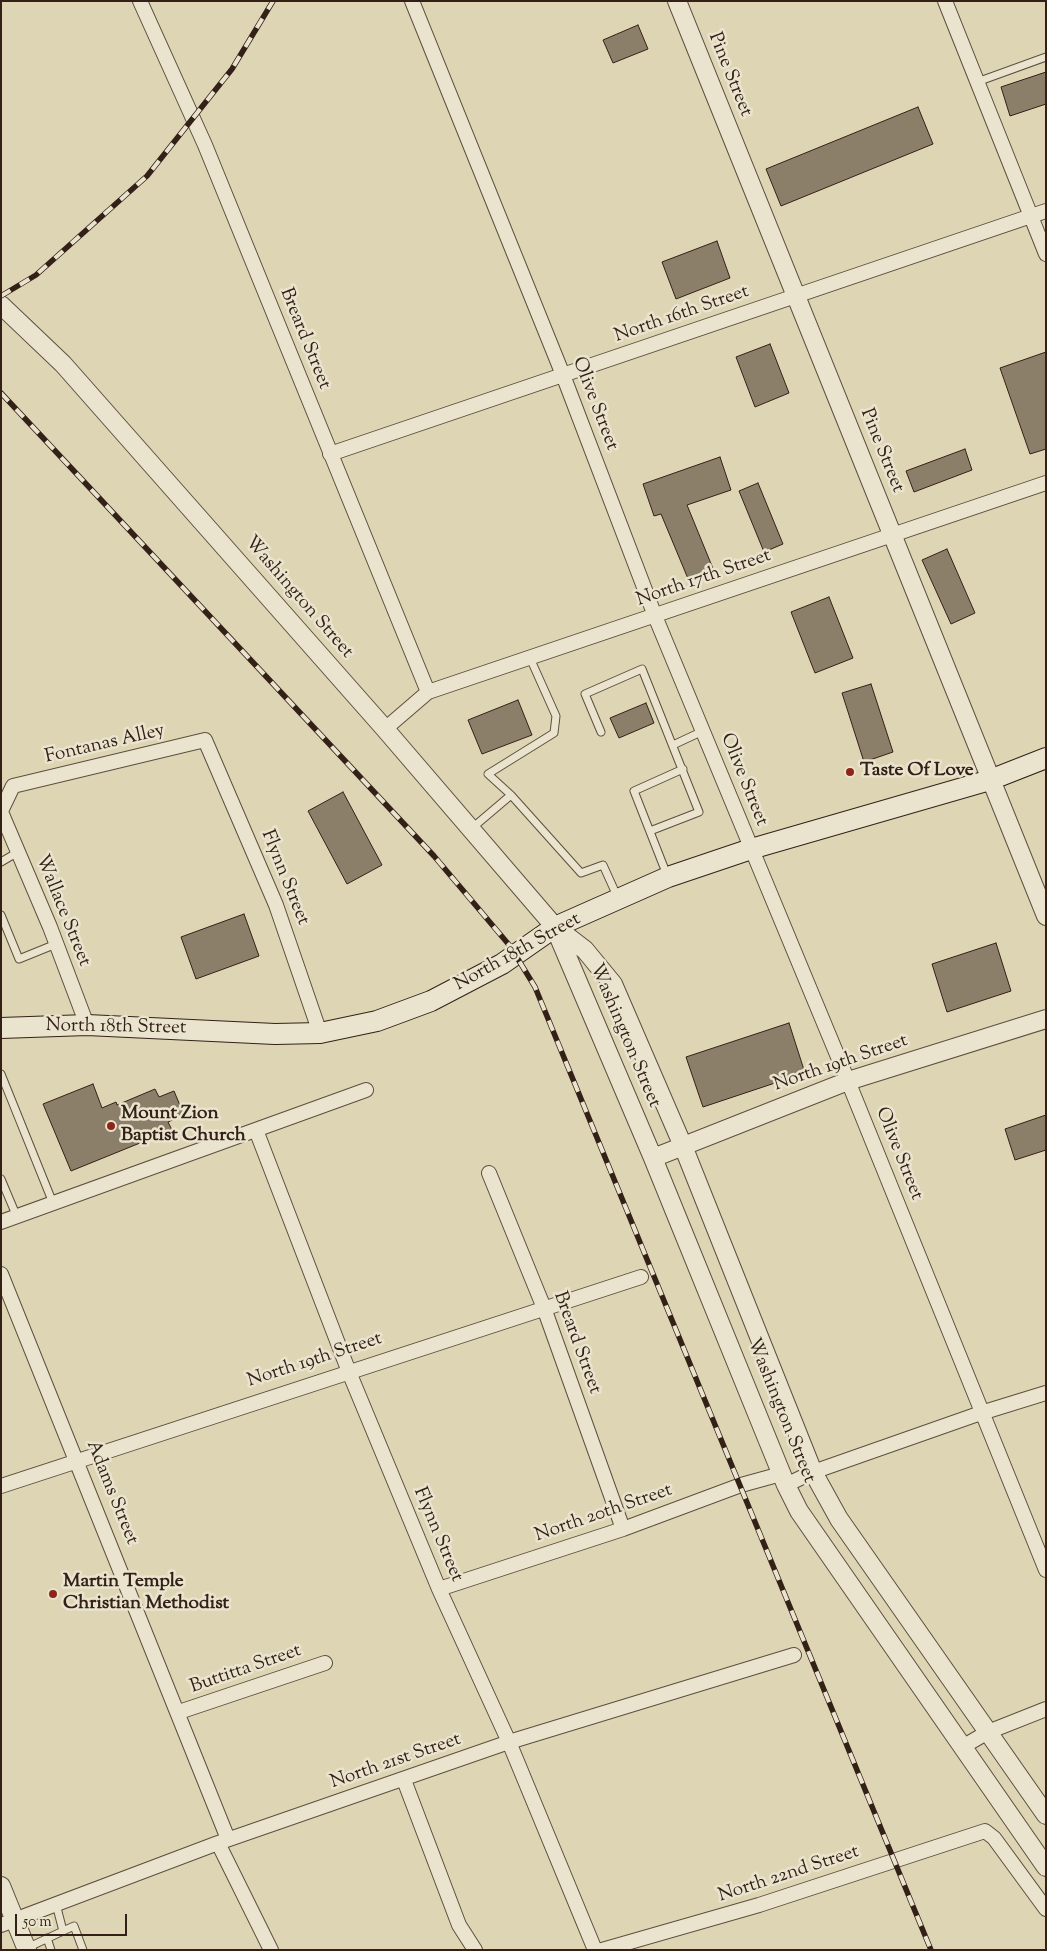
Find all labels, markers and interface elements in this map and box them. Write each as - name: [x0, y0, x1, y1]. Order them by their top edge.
- street label: Pine Street: [702, 30, 756, 120]
- street label: North 16th Street: [612, 281, 752, 349]
- street label: Breard Street: [273, 285, 335, 393]
- street label: Olive Street: [566, 354, 622, 454]
- street label: Pine Street: [854, 406, 908, 496]
- street label: Washington Street: [239, 532, 357, 664]
- street label: North 17th Street: [634, 545, 774, 613]
- street label: Fontanas Alley: [43, 720, 167, 770]
- street label: Olive Street: [714, 730, 772, 830]
- place label: Taste Of Love: [860, 761, 974, 783]
- marker: Taste Of Love: [844, 766, 856, 778]
- street label: Flynn Street: [255, 827, 313, 929]
- street label: Wallace Street: [29, 852, 95, 970]
- street label: North 18th Street: [451, 909, 585, 997]
- street label: Washington Street: [583, 961, 665, 1111]
- street label: North 18th Street: [45, 1015, 187, 1041]
- street label: North 19th Street: [771, 1030, 911, 1098]
- place label: Mount Zion Baptist Church: [121, 1104, 246, 1148]
- street label: Olive Street: [869, 1104, 927, 1204]
- marker: Mount Zion Baptist Church: [105, 1120, 117, 1132]
- street label: Breard Street: [547, 1289, 605, 1397]
- street label: North 19th Street: [245, 1328, 385, 1394]
- street label: Washington Street: [741, 1335, 819, 1487]
- street label: Adams Street: [80, 1438, 142, 1548]
- street label: North 20th Street: [532, 1480, 676, 1548]
- street label: Flynn Street: [407, 1484, 467, 1586]
- place label: Martin Temple Christian Methodist: [63, 1572, 229, 1616]
- marker: Martin Temple Christian Methodist: [47, 1588, 59, 1600]
- street label: Buttitta Street: [187, 1640, 305, 1700]
- street label: North 21st Street: [328, 1729, 464, 1795]
- street label: North 22nd Street: [716, 1841, 862, 1909]
- scale bar: [18, 1904, 130, 1936]
- text: 50 m: [23, 1912, 52, 1933]

